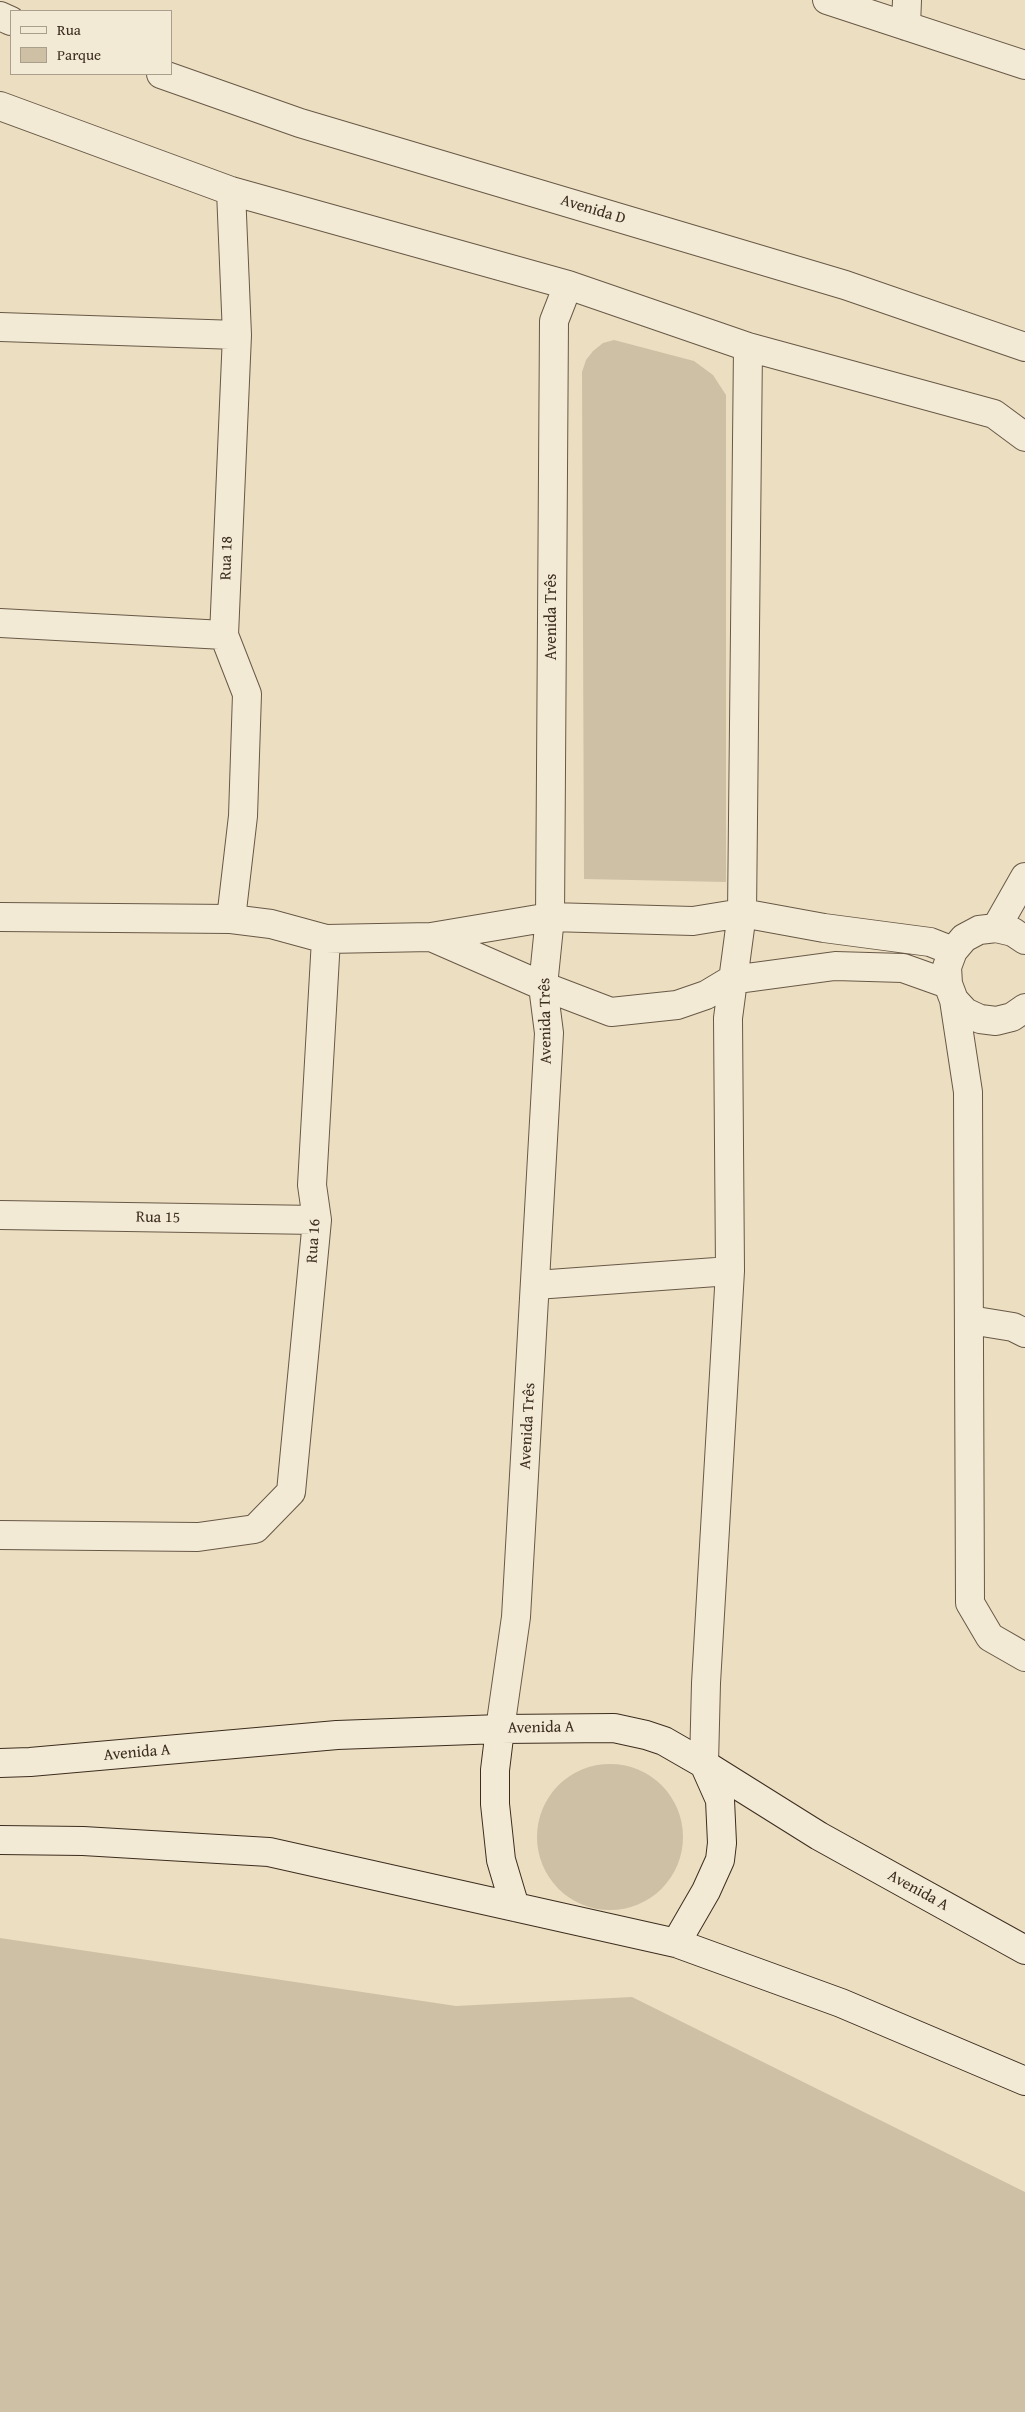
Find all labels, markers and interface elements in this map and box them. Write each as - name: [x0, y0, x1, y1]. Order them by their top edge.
- legend: [10, 10, 172, 75]
- text: Rua: [57, 19, 81, 40]
- text: Parque: [57, 44, 101, 65]
- street label: Avenida D: [558, 191, 628, 229]
- street label: Rua 18: [217, 535, 237, 581]
- street label: Avenida Três: [542, 574, 562, 660]
- street label: Avenida Três: [536, 978, 556, 1064]
- street label: Rua 15: [136, 1208, 180, 1228]
- street label: Rua 16: [303, 1218, 325, 1264]
- street label: Avenida Três: [516, 1382, 540, 1470]
- street label: Avenida A: [507, 1718, 575, 1738]
- street label: Avenida A: [103, 1741, 171, 1765]
- street label: Avenida A: [884, 1866, 952, 1916]

